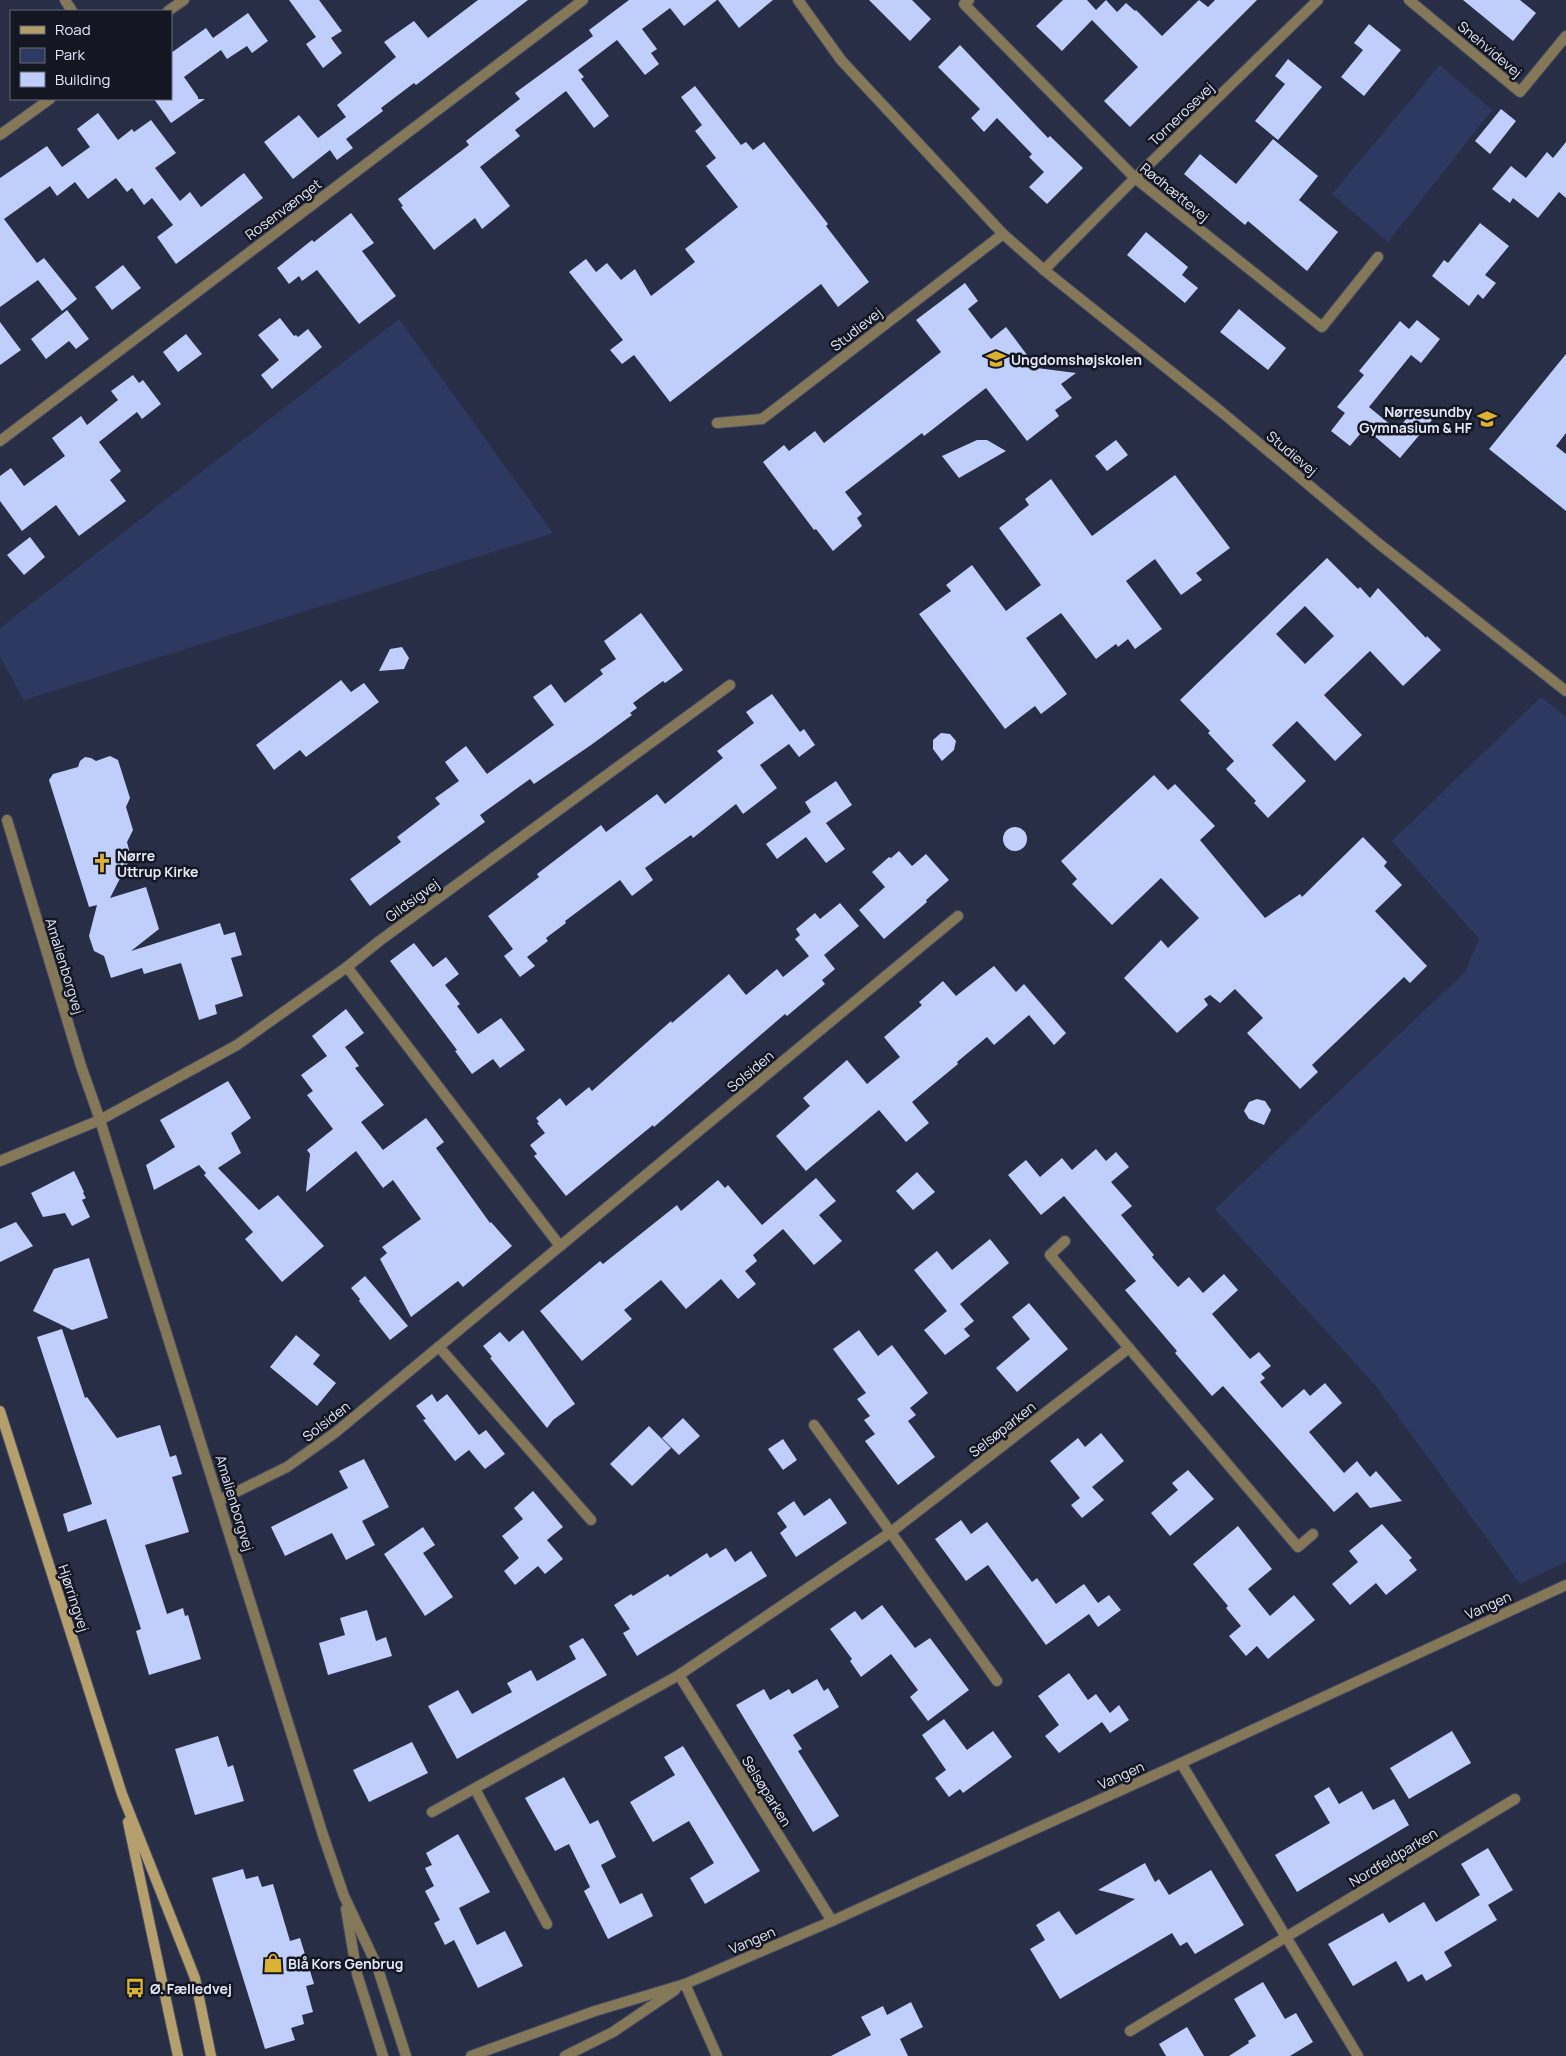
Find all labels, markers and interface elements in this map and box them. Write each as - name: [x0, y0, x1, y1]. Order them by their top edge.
- legend: [10, 10, 172, 100]
- street label: Snehvidevej: [1454, 16, 1526, 82]
- text: Road: [55, 19, 91, 40]
- text: Park: [55, 44, 85, 65]
- text: Building: [55, 69, 110, 90]
- street label: Tornerosevej: [1144, 78, 1218, 150]
- street label: Rødhættevej: [1136, 158, 1214, 226]
- street label: Rosenvænget: [241, 174, 325, 244]
- street label: Studievej: [826, 303, 886, 355]
- school or university icon: Ungdomshøjskolen: [985, 348, 1007, 370]
- place label: Ungdomshøjskolen: [1011, 350, 1142, 369]
- place label: Nørresundby Gymnasium & HF: [1359, 402, 1473, 437]
- school or university icon: Nørresundby Gymnasium & HF: [1476, 408, 1498, 430]
- street label: Studievej: [1263, 426, 1321, 480]
- place label: Nørre Uttrup Kirke: [117, 846, 199, 881]
- church icon: Nørre Uttrup Kirke: [91, 852, 113, 874]
- street label: Gildsigvej: [381, 874, 443, 926]
- street label: Amalienborgvej: [41, 916, 89, 1016]
- street label: Solsiden: [723, 1046, 777, 1096]
- street label: Solsiden: [298, 1396, 354, 1446]
- street label: Selsøparken: [965, 1397, 1039, 1461]
- street label: Amalienborgvej: [211, 1453, 259, 1553]
- street label: Hjørringvej: [54, 1562, 94, 1634]
- street label: Vangen: [1462, 1586, 1514, 1624]
- street label: Selsøparken: [738, 1752, 796, 1830]
- street label: Vangen: [1095, 1756, 1147, 1794]
- street label: Nordfeldparken: [1345, 1823, 1441, 1891]
- street label: Vangen: [726, 1922, 778, 1958]
- shop icon: Blå Kors Genbrug: [262, 1952, 284, 1974]
- place label: Blå Kors Genbrug: [288, 1954, 403, 1973]
- bus stop icon: Ø. Fælledvej: [124, 1977, 146, 1999]
- place label: Ø. Fælledvej: [150, 1979, 232, 1998]

